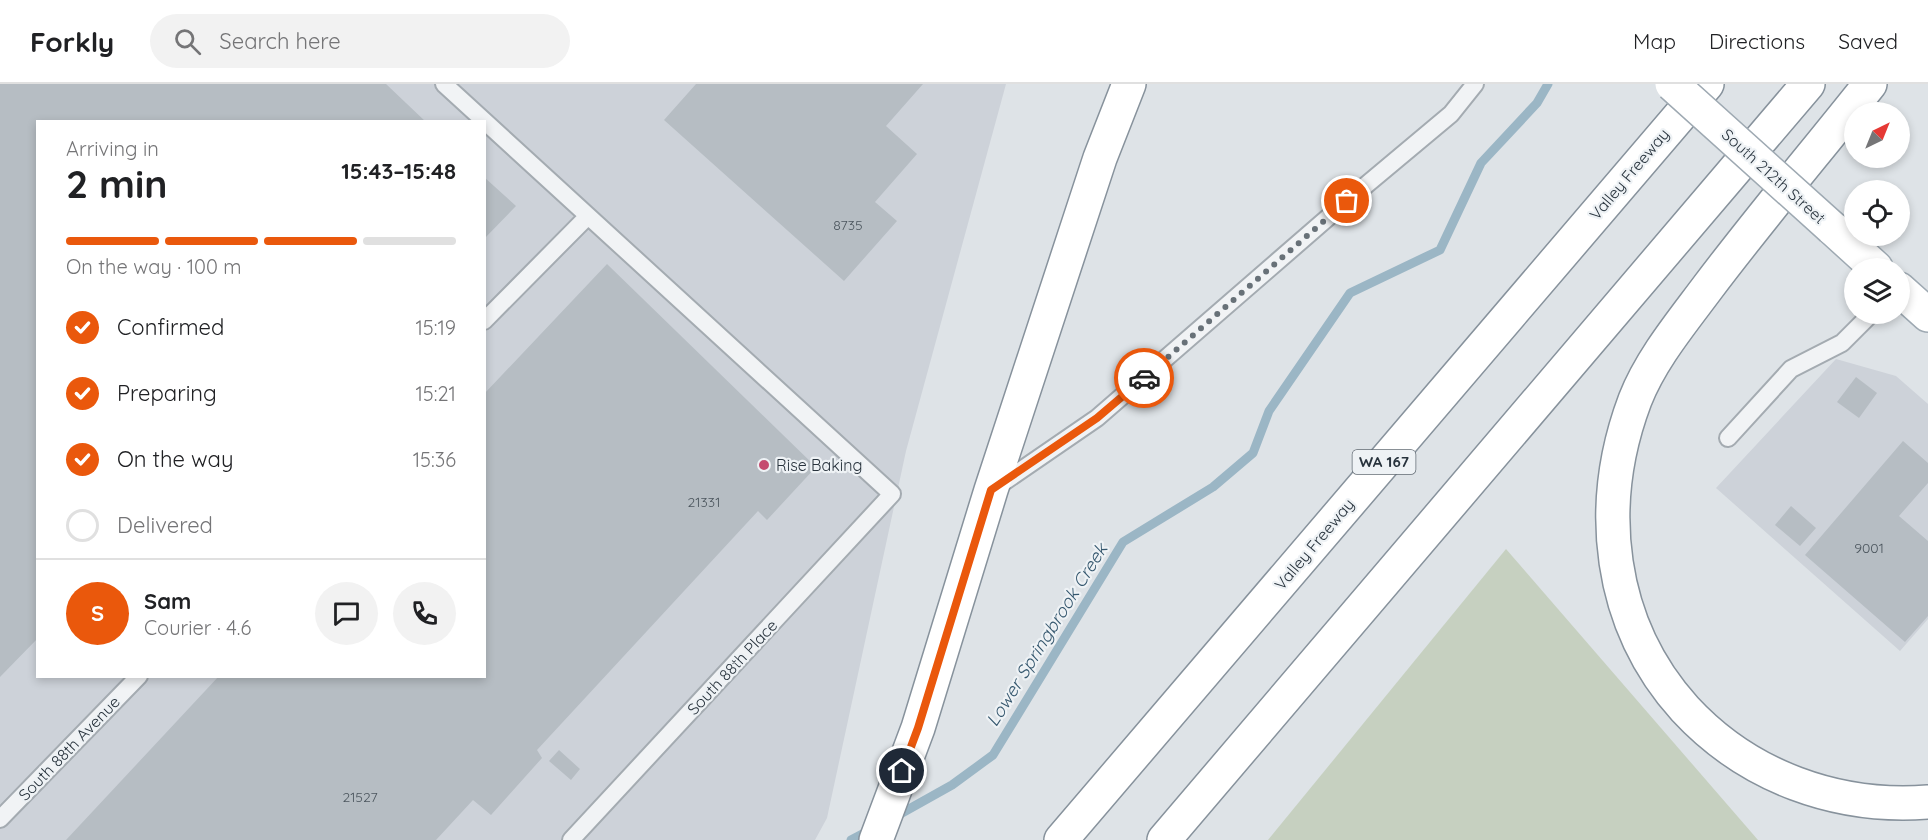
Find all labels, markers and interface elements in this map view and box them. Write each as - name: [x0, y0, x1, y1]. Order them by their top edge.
- search box: [150, 14, 570, 68]
- text: Forkly: [30, 24, 114, 59]
- icon: search: [171, 25, 204, 58]
- text: Search here: [219, 27, 341, 55]
- text: Map: [1633, 28, 1676, 54]
- text: Directions: [1709, 28, 1805, 54]
- text: Saved: [1838, 28, 1898, 54]
- north arrow: [1844, 102, 1910, 168]
- map controls: [1844, 102, 1910, 324]
- street label: Valley Freeway: [1585, 124, 1673, 224]
- street label: South 212th Street: [1718, 124, 1830, 228]
- text: Arriving in: [66, 136, 159, 161]
- text: 15:43–15:48: [341, 157, 456, 185]
- text: 2 min: [66, 159, 168, 208]
- pin: [1321, 175, 1372, 226]
- button: locate: [1844, 180, 1910, 246]
- icon: bag: [1330, 184, 1363, 217]
- house number: 8735: [833, 216, 863, 234]
- text: On the way · 100 m: [66, 254, 242, 279]
- button: layers: [1844, 258, 1910, 324]
- icon: check: [66, 311, 99, 344]
- text: Confirmed: [117, 313, 224, 341]
- text: 15:19: [415, 315, 456, 340]
- courier: [1114, 348, 1174, 408]
- icon: car: [1128, 362, 1161, 395]
- icon: check: [66, 377, 99, 410]
- text: Preparing: [117, 379, 217, 407]
- text: 15:21: [415, 381, 456, 406]
- icon: check: [66, 443, 99, 476]
- text: On the way: [117, 445, 233, 473]
- text: 15:36: [413, 447, 456, 472]
- road number: WA 167: [1352, 450, 1416, 474]
- place label: Rise Baking: [776, 455, 862, 475]
- marker: Rise Baking: [757, 458, 771, 472]
- house number: 21331: [688, 493, 720, 511]
- street label: Valley Freeway: [1270, 494, 1358, 594]
- text: Delivered: [117, 511, 213, 539]
- water label: Lower Springbrook Creek: [981, 538, 1113, 730]
- house number: 9001: [1854, 539, 1884, 557]
- button: chat: [315, 582, 378, 645]
- button: phone: [393, 582, 456, 645]
- text: Sam: [144, 587, 191, 615]
- text: S: [91, 599, 104, 627]
- text: Courier · 4.6: [144, 615, 251, 640]
- street label: South 88th Place: [683, 615, 781, 719]
- street label: South 88th Avenue: [14, 692, 124, 804]
- pin: [876, 745, 927, 796]
- icon: home: [885, 754, 918, 787]
- house number: 21527: [342, 788, 378, 806]

